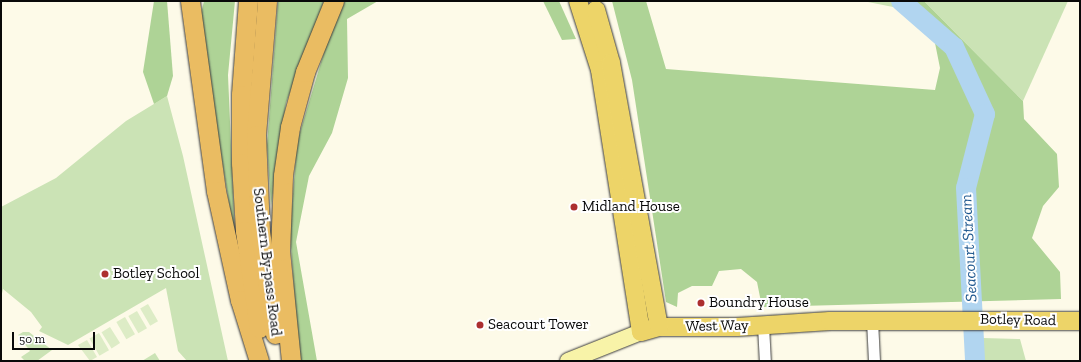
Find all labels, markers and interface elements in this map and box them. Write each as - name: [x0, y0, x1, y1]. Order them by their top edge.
- street label: Southern By-pass Road: [249, 187, 285, 337]
- water label: Seacourt Stream: [957, 194, 981, 302]
- place label: Midland House: [582, 198, 680, 216]
- marker: Midland House: [569, 202, 579, 212]
- place label: Botley School: [113, 265, 200, 283]
- marker: Botley School: [100, 269, 110, 279]
- place label: Boundry House: [709, 294, 809, 312]
- marker: Boundry House: [696, 298, 706, 308]
- street label: Botley Road: [980, 310, 1056, 330]
- place label: Seacourt Tower: [488, 316, 589, 334]
- street label: West Way: [685, 316, 749, 336]
- marker: Seacourt Tower: [475, 320, 485, 330]
- scale bar: [14, 324, 97, 350]
- text: 50 m: [19, 332, 45, 346]

